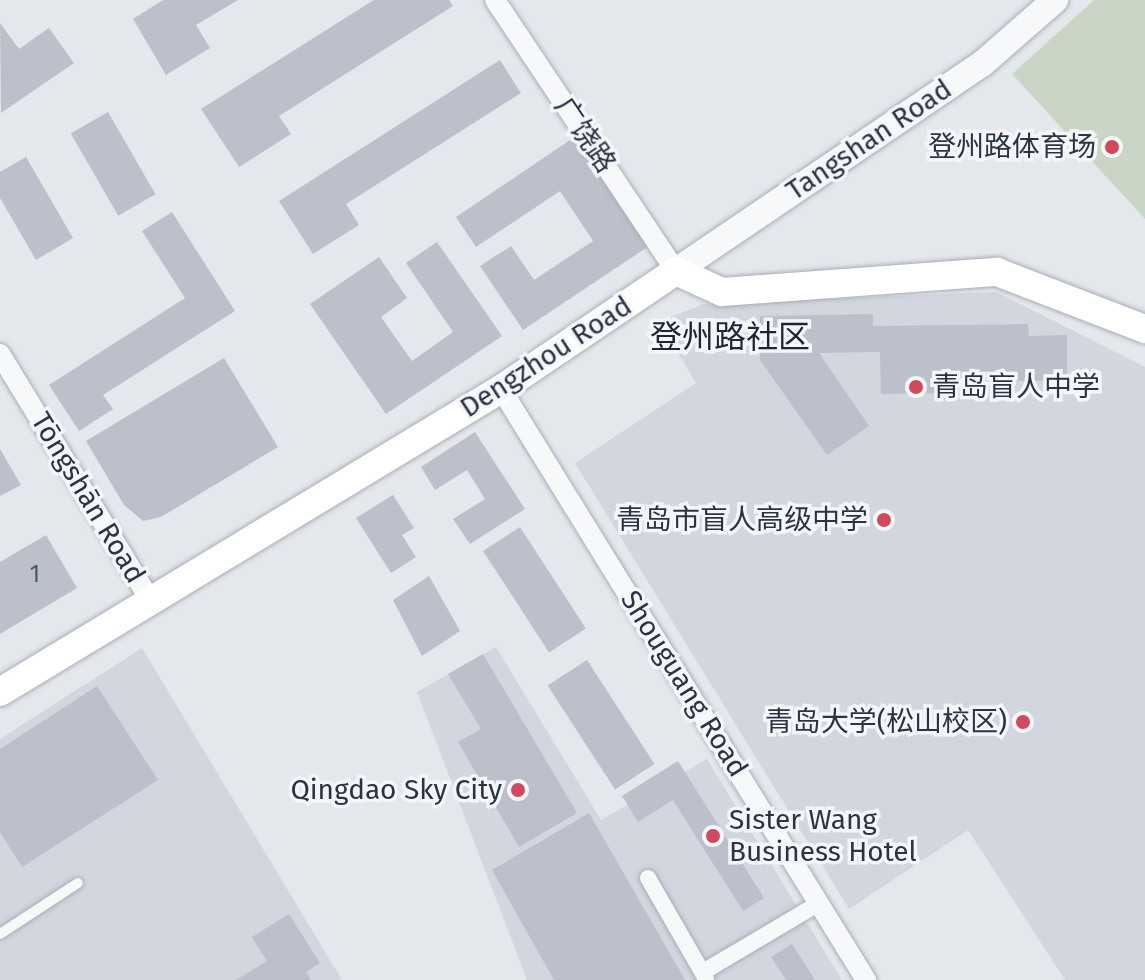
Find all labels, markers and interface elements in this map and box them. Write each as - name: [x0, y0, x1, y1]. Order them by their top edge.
- street label: Tangshan Road: [780, 72, 958, 208]
- street label: 广饶路: [548, 91, 622, 179]
- place label: 登州路体育场: [928, 130, 1096, 164]
- marker: 登州路体育场: [1103, 138, 1121, 156]
- street label: Dengzhou Road: [454, 289, 638, 425]
- district label: 登州路社区: [650, 318, 810, 356]
- place label: 青岛盲人中学: [932, 370, 1100, 404]
- marker: 青岛盲人中学: [907, 378, 925, 396]
- street label: Tōngshān Road: [24, 407, 152, 589]
- place label: 青岛市盲人高级中学: [616, 503, 868, 537]
- marker: 青岛市盲人高级中学: [875, 511, 893, 529]
- house number: 1: [30, 561, 40, 589]
- street label: Shouguang Road: [613, 585, 755, 783]
- place label: 青岛大学(松山校区): [765, 705, 1007, 739]
- marker: 青岛大学(松山校区): [1014, 713, 1032, 731]
- place label: Qingdao Sky City: [290, 773, 502, 807]
- marker: Qingdao Sky City: [509, 781, 527, 799]
- place label: Sister Wang Business Hotel: [729, 803, 917, 869]
- marker: Sister Wang Business Hotel: [704, 827, 722, 845]

